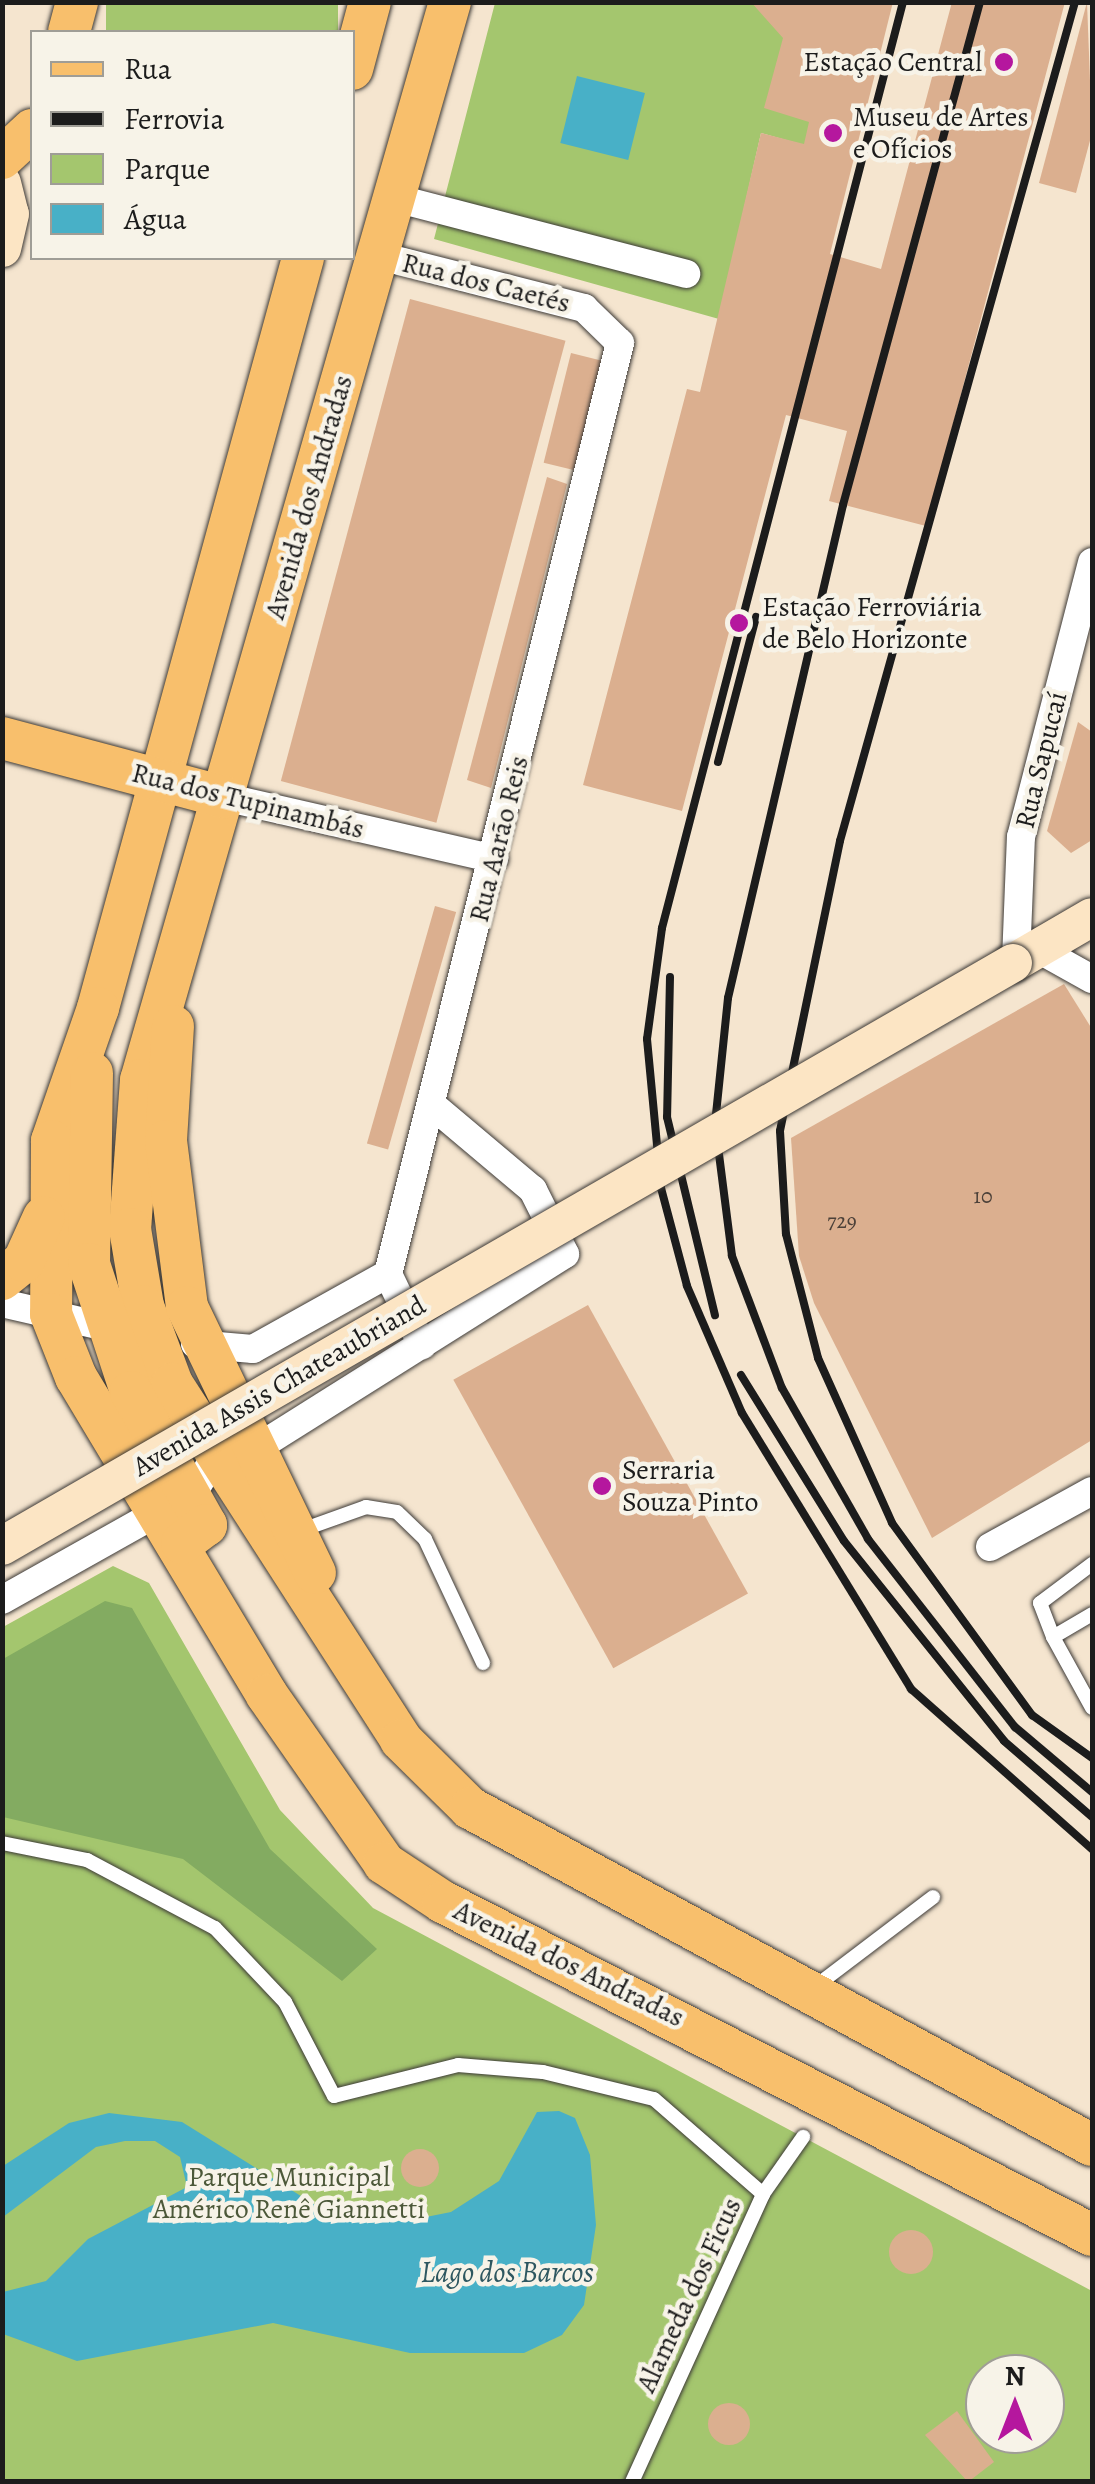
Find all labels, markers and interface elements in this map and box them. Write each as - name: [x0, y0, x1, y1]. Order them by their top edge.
- legend: [30, 30, 355, 260]
- place label: Estação Central: [803, 45, 982, 79]
- text: Rua: [124, 49, 172, 89]
- marker: Estação Central: [991, 49, 1017, 75]
- text: Ferrovia: [124, 99, 224, 139]
- place label: Museu de Artes e Ofícios: [853, 100, 1028, 166]
- marker: Museu de Artes e Ofícios: [822, 122, 844, 144]
- text: Parque: [124, 149, 210, 189]
- text: Água: [124, 199, 187, 239]
- street label: Rua dos Caetés: [399, 246, 573, 320]
- street label: Avenida dos Andradas: [258, 371, 360, 623]
- place label: Estação Ferroviária de Belo Horizonte: [762, 590, 982, 656]
- marker: Estação Ferroviária de Belo Horizonte: [726, 610, 752, 636]
- street label: Rua Sapucaí: [1008, 688, 1074, 832]
- street label: Rua Aarão Reis: [462, 752, 536, 926]
- street label: Rua dos Tupinambás: [128, 756, 368, 846]
- house number: 10: [973, 1184, 993, 1210]
- house number: 729: [827, 1209, 857, 1235]
- street label: Avenida Assis Chateaubriand: [127, 1288, 431, 1484]
- place label: Serraria Souza Pinto: [622, 1453, 758, 1519]
- marker: Serraria Souza Pinto: [591, 1475, 613, 1497]
- street label: Avenida dos Andradas: [448, 1894, 690, 2034]
- park label: Parque Municipal Américo Renê Giannetti: [153, 2160, 425, 2226]
- street label: Alameda dos Ficus: [629, 2192, 749, 2398]
- water label: Lago dos Barcos: [420, 2254, 594, 2290]
- north arrow: [965, 2354, 1065, 2454]
- text: N: [1005, 2357, 1025, 2395]

